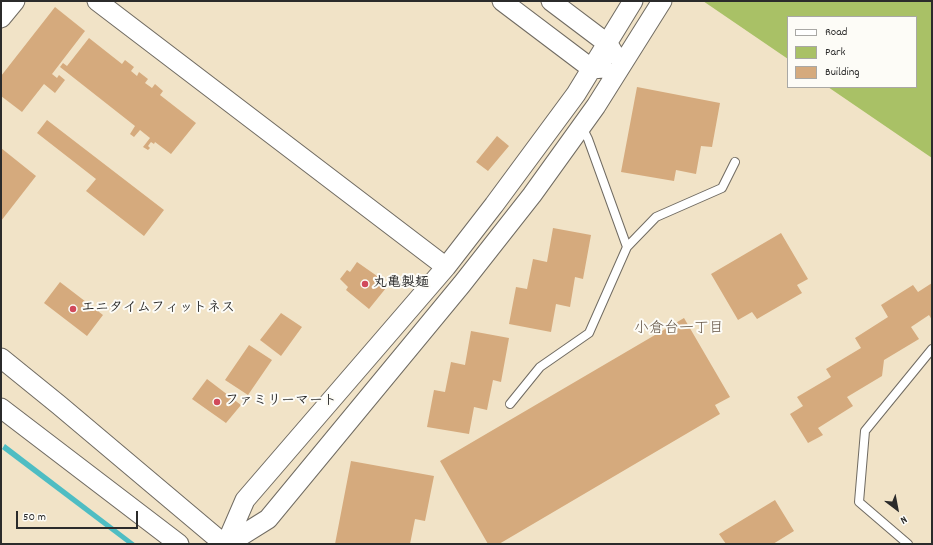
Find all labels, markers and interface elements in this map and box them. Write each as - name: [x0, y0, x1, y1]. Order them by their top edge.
- legend: [787, 16, 917, 88]
- text: Road: [825, 24, 847, 41]
- text: Park: [825, 44, 845, 61]
- text: Building: [825, 64, 860, 81]
- place label: 丸亀製麺: [373, 276, 429, 292]
- marker: 丸亀製麺: [360, 279, 370, 289]
- place label: エニタイムフィットネス: [81, 301, 235, 317]
- marker: エニタイムフィットネス: [68, 304, 78, 314]
- district label: 小倉台一丁目: [634, 321, 724, 339]
- place label: ファミリーマート: [225, 394, 337, 410]
- marker: ファミリーマート: [212, 397, 222, 407]
- north arrow: [877, 489, 917, 529]
- scale bar: [18, 503, 140, 529]
- text: 50 m: [23, 509, 46, 526]
- text: N: [897, 511, 910, 527]

